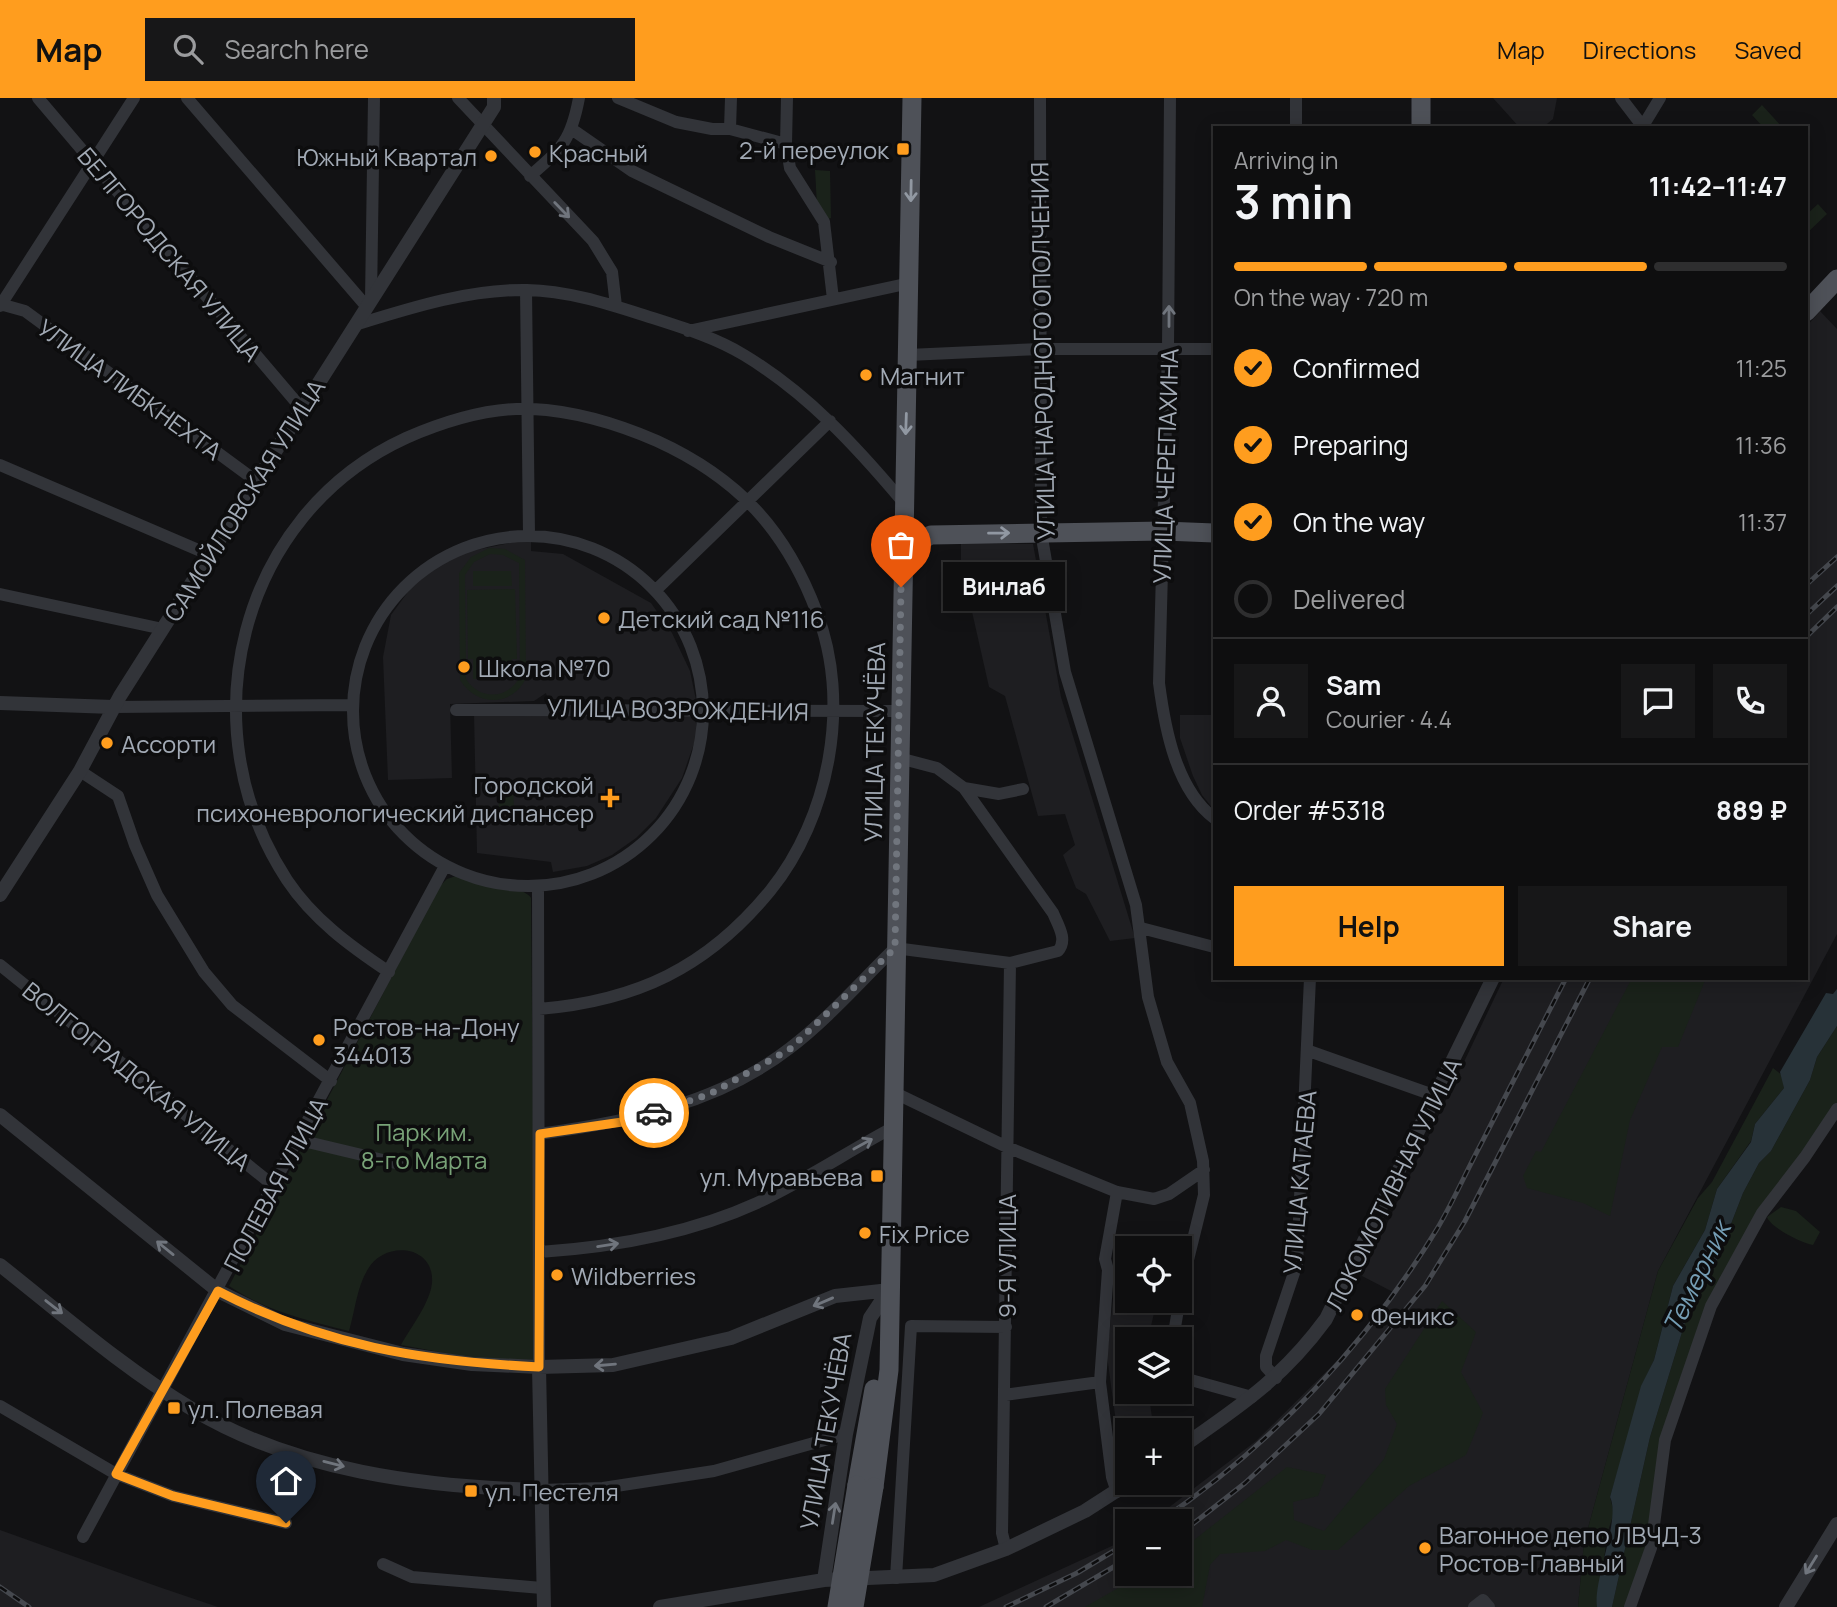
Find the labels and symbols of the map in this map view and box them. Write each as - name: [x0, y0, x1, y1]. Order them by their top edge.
- place label: 2-й переулок: [739, 133, 890, 166]
- place label: Красный: [549, 136, 648, 169]
- street label: БЕЛГОРОДСКАЯ УЛИЦА: [71, 140, 269, 368]
- place label: Южный Квартал: [297, 140, 477, 173]
- marker: 2-й переулок: [895, 141, 911, 157]
- marker: Красный: [527, 144, 543, 160]
- marker: Южный Квартал: [483, 148, 499, 164]
- street label: УЛИЦА НАРОДНОГО ОПОЛЧЕНИЯ: [1022, 162, 1062, 540]
- one-way arrow: [904, 179, 918, 202]
- one-way arrow: [554, 201, 571, 218]
- one-way arrow: [1162, 304, 1176, 327]
- street label: УЛИЦА ЛИБКНЕХТА: [31, 311, 229, 467]
- street label: УЛИЦА ЧЕРЕПАХИНА: [1144, 348, 1186, 584]
- place label: Магнит: [880, 359, 965, 392]
- marker: Магнит: [858, 367, 874, 383]
- street label: САМОЙЛОВСКАЯ УЛИЦА: [156, 372, 332, 628]
- one-way arrow: [899, 412, 913, 435]
- pin: [871, 515, 931, 587]
- one-way arrow: [987, 526, 1010, 540]
- callout: Винлаб: [943, 562, 1066, 612]
- place label: Детский сад №116: [618, 602, 825, 635]
- marker: Детский сад №116: [596, 610, 612, 626]
- street label: УЛИЦА ТЕКУЧЁВА: [856, 642, 892, 842]
- place label: Школа №70: [478, 651, 611, 684]
- marker: Школа №70: [456, 659, 472, 675]
- street label: УЛИЦА ВОЗРОЖДЕНИЯ: [547, 690, 809, 728]
- place label: Ассорти: [121, 727, 216, 760]
- marker: Ассорти: [99, 735, 115, 751]
- place label: Городской психоневрологический диспансер: [196, 768, 594, 829]
- marker: Городской психоневрологический диспансер: [600, 788, 620, 808]
- street label: ВОЛГОГРАДСКАЯ УЛИЦА: [16, 974, 258, 1178]
- place label: Ростов-на-Дону 344013: [333, 1010, 520, 1071]
- marker: Ростов-на-Дону 344013: [311, 1032, 327, 1048]
- street label: ЛОКОМОТИВНАЯ УЛИЦА: [1317, 1052, 1469, 1316]
- courier: [619, 1078, 689, 1148]
- street label: УЛИЦА КАТАЕВА: [1275, 1089, 1323, 1275]
- street label: ПОЛЕВАЯ УЛИЦА: [215, 1091, 335, 1277]
- park label: Парк им. 8-го Марта: [361, 1115, 487, 1176]
- one-way arrow: [852, 1137, 872, 1151]
- place label: ул. Муравьева: [700, 1160, 863, 1193]
- marker: ул. Муравьева: [869, 1168, 885, 1184]
- street label: 9-Я УЛИЦА: [990, 1194, 1023, 1318]
- water label: Темерник: [1653, 1211, 1740, 1339]
- place label: Fix Price: [879, 1217, 970, 1250]
- marker: Fix Price: [857, 1225, 873, 1241]
- one-way arrow: [596, 1238, 619, 1251]
- one-way arrow: [156, 1241, 174, 1256]
- place label: Wildberries: [571, 1259, 696, 1292]
- marker: Wildberries: [549, 1267, 565, 1283]
- one-way arrow: [813, 1296, 834, 1309]
- one-way arrow: [44, 1299, 62, 1315]
- place label: Феникс: [1371, 1299, 1455, 1332]
- marker: Феникс: [1349, 1307, 1365, 1323]
- street label: УЛИЦА ТЕКУЧЁВА: [791, 1330, 859, 1532]
- one-way arrow: [595, 1359, 617, 1372]
- place label: ул. Полевая: [188, 1392, 323, 1425]
- marker: ул. Полевая: [166, 1400, 182, 1416]
- pin: [256, 1451, 316, 1523]
- one-way arrow: [322, 1458, 345, 1471]
- place label: ул. Пестеля: [485, 1475, 619, 1508]
- marker: ул. Пестеля: [463, 1483, 479, 1499]
- one-way arrow: [828, 1502, 841, 1525]
- place label: Вагонное депо ЛВЧД-3 Ростов-Главный: [1439, 1518, 1702, 1579]
- marker: Вагонное депо ЛВЧД-3 Ростов-Главный: [1417, 1540, 1433, 1556]
- one-way arrow: [1804, 1555, 1818, 1575]

